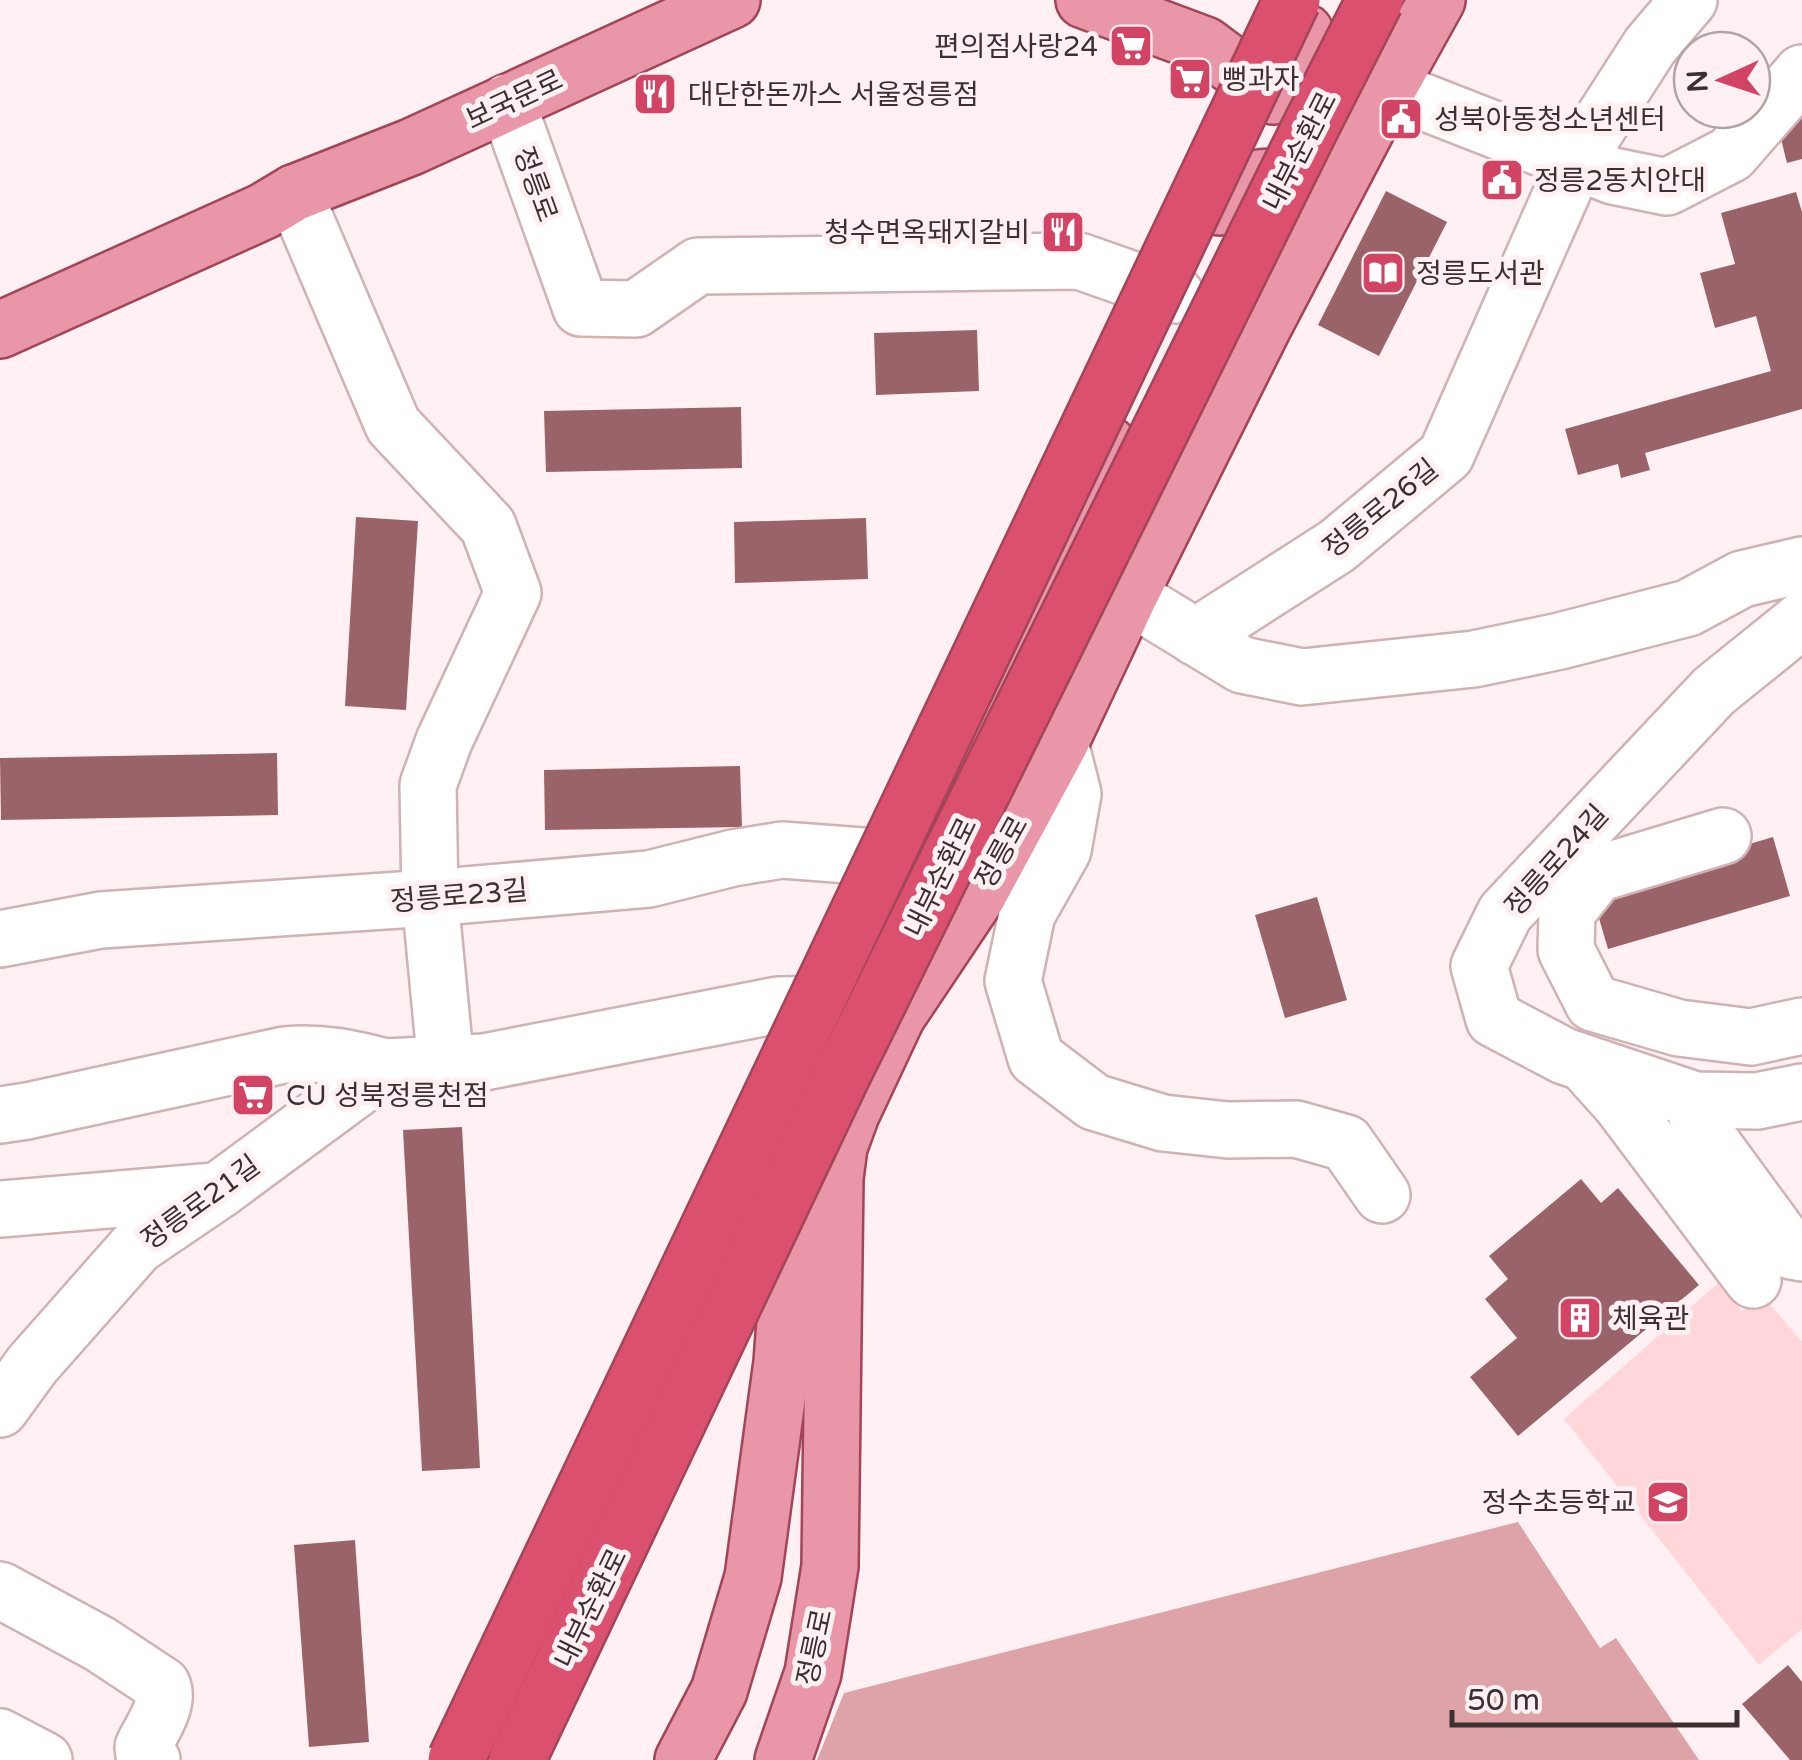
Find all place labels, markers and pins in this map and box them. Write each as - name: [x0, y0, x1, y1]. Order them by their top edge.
- supermarket icon: 편의점사랑24: [1108, 23, 1154, 69]
- place label: 편의점사랑24: [934, 30, 1098, 64]
- supermarket icon: 뻥과자: [1167, 56, 1213, 102]
- place label: 뻥과자: [1222, 63, 1299, 97]
- restaurant icon: 대단한돈까스 서울정릉점: [632, 71, 678, 117]
- place label: 대단한돈까스 서울정릉점: [688, 78, 979, 112]
- public building icon: 성북아동청소년센터: [1378, 96, 1424, 142]
- place label: 성북아동청소년센터: [1434, 103, 1666, 137]
- public building icon: 정릉2동치안대: [1479, 157, 1525, 203]
- place label: 정릉2동치안대: [1534, 164, 1706, 198]
- restaurant icon: 청수면옥돼지갈비: [1040, 209, 1086, 255]
- place label: 청수면옥돼지갈비: [824, 216, 1030, 250]
- library icon: 정릉도서관: [1360, 250, 1406, 296]
- place label: 정릉도서관: [1416, 257, 1545, 291]
- supermarket icon: CU 성북정릉천점: [230, 1072, 276, 1118]
- place label: CU 성북정릉천점: [286, 1079, 489, 1113]
- building icon: 체육관: [1557, 1295, 1603, 1341]
- place label: 체육관: [1612, 1302, 1689, 1336]
- school or university icon: 정수초등학교: [1645, 1479, 1691, 1525]
- place label: 정수초등학교: [1481, 1486, 1636, 1520]

